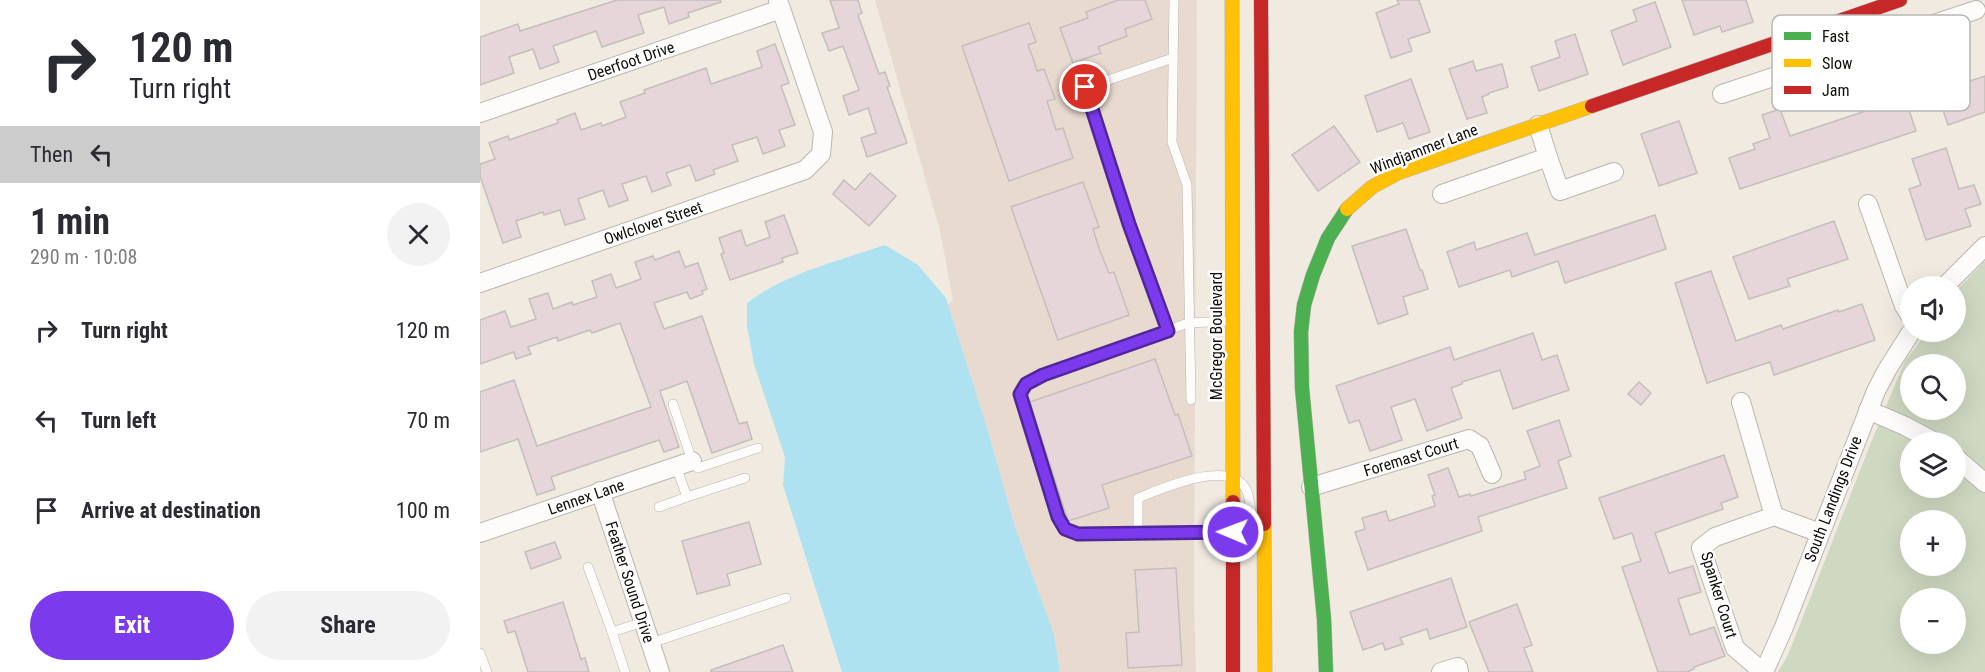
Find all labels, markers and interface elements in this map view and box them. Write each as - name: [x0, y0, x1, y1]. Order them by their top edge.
- legend: [1772, 15, 1970, 111]
- text: 120 m: [129, 23, 234, 72]
- icon: right: [30, 24, 108, 102]
- text: Fast: [1822, 27, 1849, 46]
- street label: Deerfoot Drive: [585, 37, 677, 85]
- text: Slow: [1822, 54, 1852, 73]
- pin: [1059, 61, 1110, 112]
- icon: arrive: [1068, 70, 1101, 103]
- text: Turn right: [129, 73, 231, 105]
- text: Jam: [1822, 81, 1849, 100]
- street label: Windjammer Lane: [1368, 120, 1480, 178]
- icon: left: [85, 138, 118, 171]
- text: Then: [30, 142, 73, 167]
- street label: Owlclover Street: [601, 197, 705, 249]
- text: 1 min: [30, 201, 110, 243]
- button: close: [387, 203, 450, 266]
- text: 290 m · 10:08: [30, 245, 137, 269]
- street label: McGregor Boulevard: [1207, 272, 1226, 400]
- map controls: [1900, 276, 1966, 654]
- button: sound: [1900, 276, 1966, 342]
- icon: right: [30, 314, 63, 347]
- text: Turn right: [81, 318, 168, 343]
- text: 120 m: [396, 318, 450, 343]
- button: search: [1900, 354, 1966, 420]
- icon: left: [30, 404, 63, 437]
- text: Turn left: [81, 408, 156, 433]
- text: 70 m: [407, 408, 450, 433]
- button: layers: [1900, 432, 1966, 498]
- street label: South Landings Drive: [1800, 433, 1866, 565]
- street label: Foremast Court: [1361, 434, 1461, 480]
- street label: Lennex Lane: [545, 475, 627, 519]
- icon: arrive: [30, 494, 63, 527]
- text: Arrive at destination: [81, 498, 261, 523]
- text: 100 m: [396, 498, 450, 523]
- position arrow: [1201, 500, 1265, 564]
- button: +: [1900, 510, 1966, 576]
- street label: Feather Sound Drive: [601, 519, 659, 645]
- street label: Spanker Court: [1697, 549, 1741, 641]
- button: −: [1900, 588, 1966, 654]
- button: Exit: [30, 591, 234, 660]
- button: Share: [246, 591, 450, 660]

